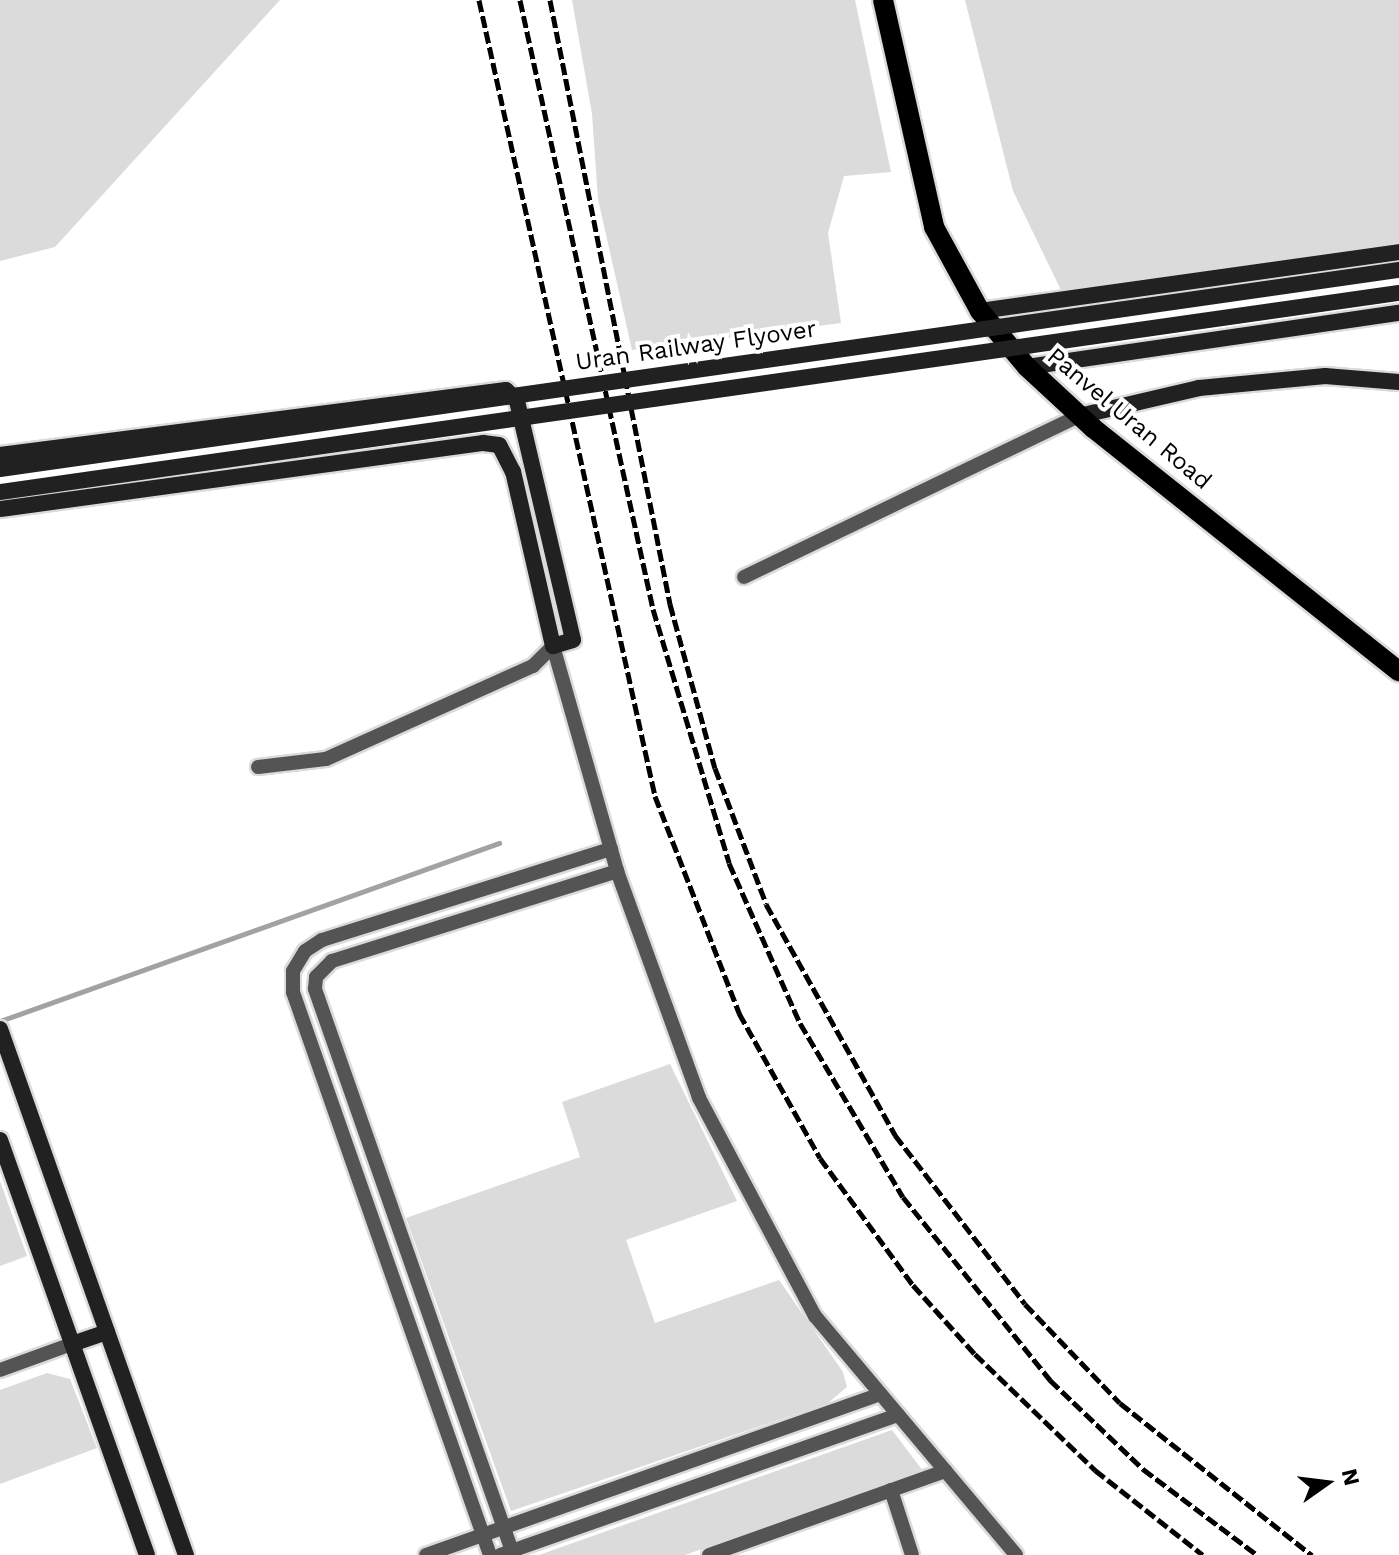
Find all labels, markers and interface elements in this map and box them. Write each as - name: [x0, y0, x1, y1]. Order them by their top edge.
- street label: Uran Railway Flyover: [574, 315, 818, 377]
- street label: Panvel Uran Road: [1041, 342, 1217, 496]
- north arrow: [1287, 1443, 1367, 1523]
- text: N: [1337, 1466, 1365, 1488]

